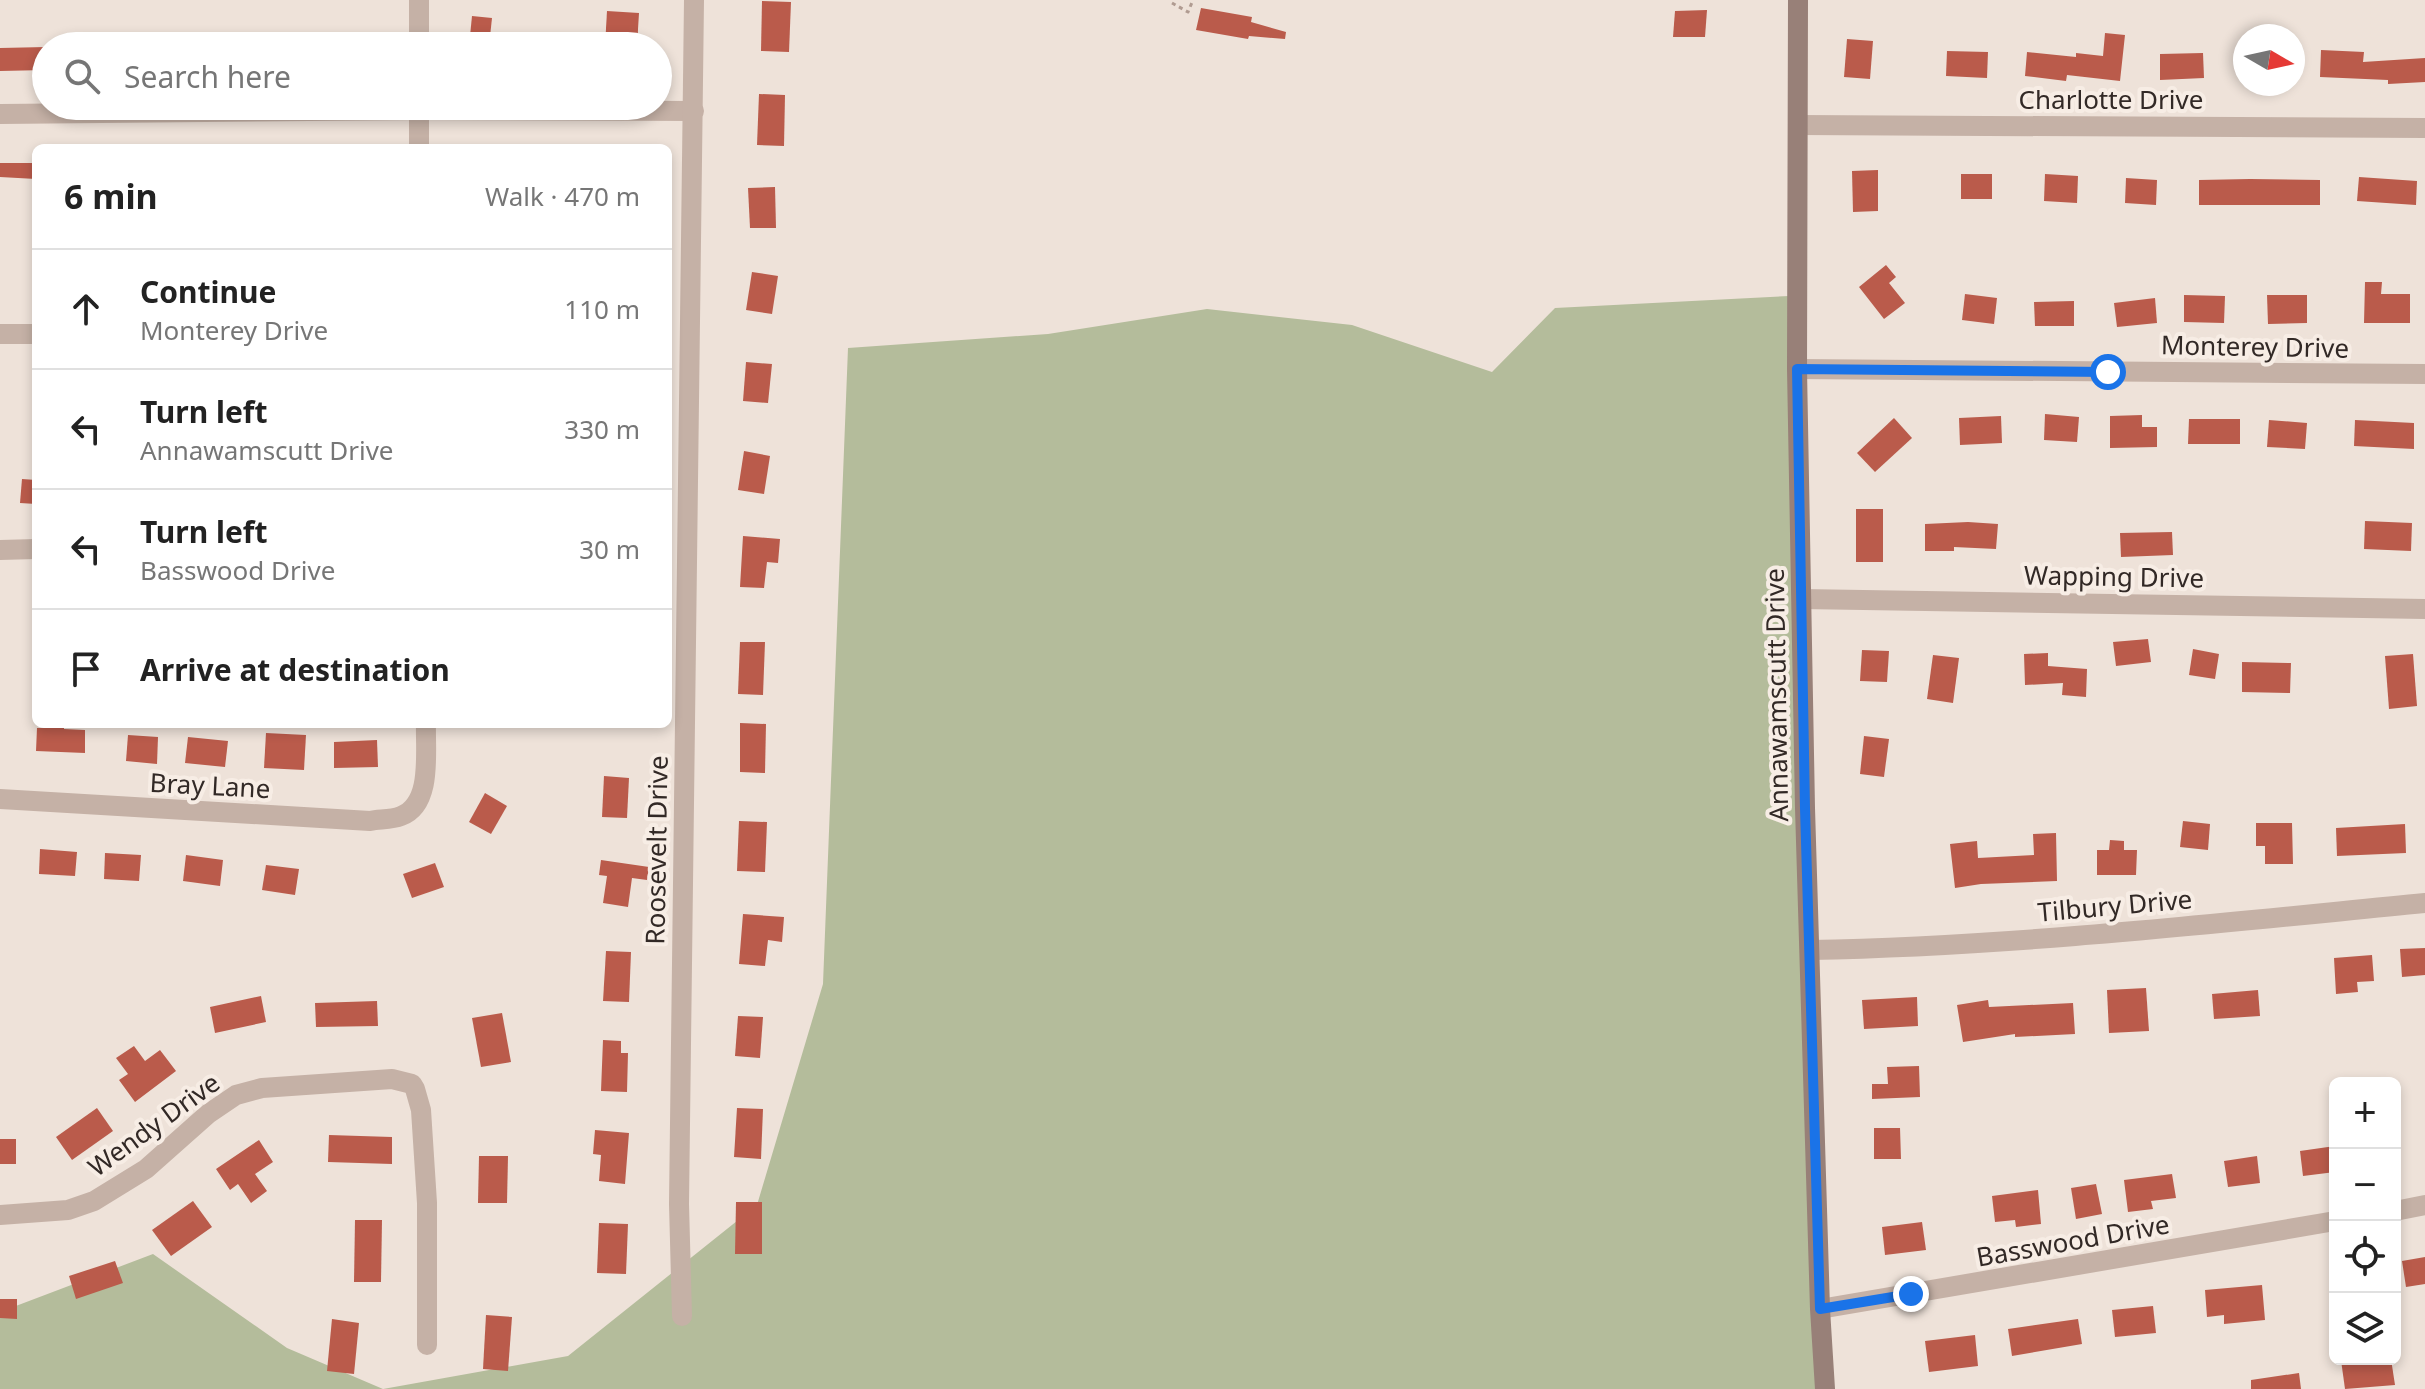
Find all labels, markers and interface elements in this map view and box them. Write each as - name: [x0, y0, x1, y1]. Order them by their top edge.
- north arrow: [2233, 24, 2305, 96]
- search box: [32, 32, 672, 120]
- icon: search: [60, 54, 104, 98]
- text: Search here: [124, 56, 291, 97]
- street label: Charlotte Drive: [2019, 81, 2203, 117]
- text: 6 min: [64, 173, 158, 219]
- text: Walk · 470 m: [485, 178, 640, 214]
- text: Continue: [140, 271, 276, 312]
- icon: ahead: [64, 287, 108, 331]
- text: 110 m: [564, 291, 640, 327]
- text: Monterey Drive: [140, 312, 328, 348]
- street label: Monterey Drive: [2161, 326, 2349, 366]
- route start: [2090, 354, 2126, 390]
- text: Turn left: [140, 391, 268, 432]
- icon: left: [64, 407, 108, 451]
- text: 330 m: [564, 411, 640, 447]
- text: Annawamscutt Drive: [140, 432, 394, 468]
- text: Turn left: [140, 511, 268, 552]
- icon: left: [64, 527, 108, 571]
- text: 30 m: [579, 531, 640, 567]
- text: Basswood Drive: [140, 552, 335, 588]
- street label: Wapping Drive: [2024, 556, 2204, 596]
- street label: Annawamscutt Drive: [1756, 568, 1796, 822]
- icon: arrive: [64, 647, 108, 691]
- text: Arrive at destination: [140, 649, 450, 690]
- street label: Roosevelt Drive: [636, 755, 676, 945]
- street label: Bray Lane: [149, 764, 271, 806]
- street label: Tilbury Drive: [2036, 880, 2194, 930]
- street label: Wendy Drive: [80, 1064, 227, 1184]
- map controls: [2329, 1077, 2401, 1365]
- button: +: [2329, 1077, 2401, 1149]
- button: −: [2329, 1149, 2401, 1221]
- street label: Basswood Drive: [1974, 1205, 2172, 1275]
- button: locate: [2329, 1221, 2401, 1293]
- route end: [1893, 1276, 1929, 1312]
- button: layers: [2329, 1293, 2401, 1365]

